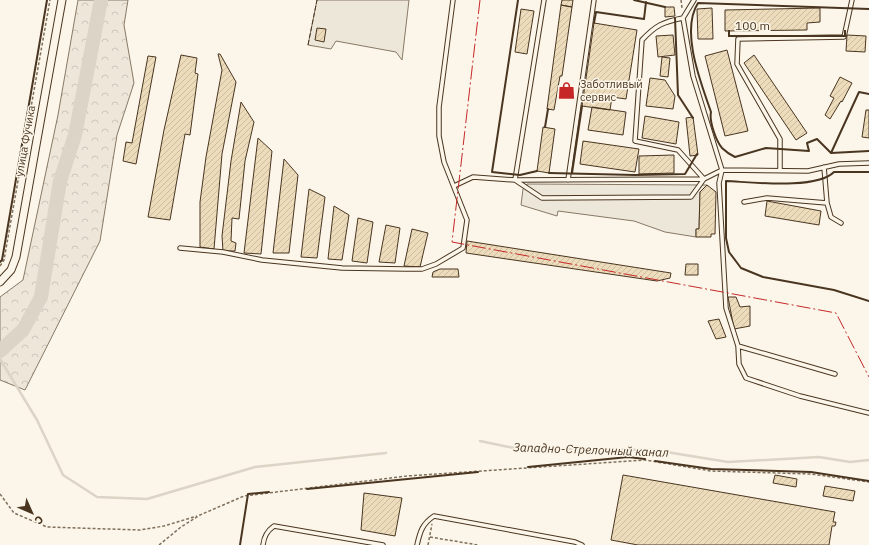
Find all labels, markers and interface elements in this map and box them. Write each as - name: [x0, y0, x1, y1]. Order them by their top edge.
- scale bar: [729, 12, 845, 38]
- text: 100 m: [735, 18, 770, 33]
- place label: Заботливый сервис: [580, 77, 643, 104]
- shop icon: Заботливый сервис: [557, 80, 577, 100]
- street label: улица Фучика: [12, 104, 38, 178]
- water label: Западно-Стрелочный канал: [513, 439, 670, 460]
- north arrow: [12, 493, 52, 533]
- text: С: [32, 513, 47, 528]

